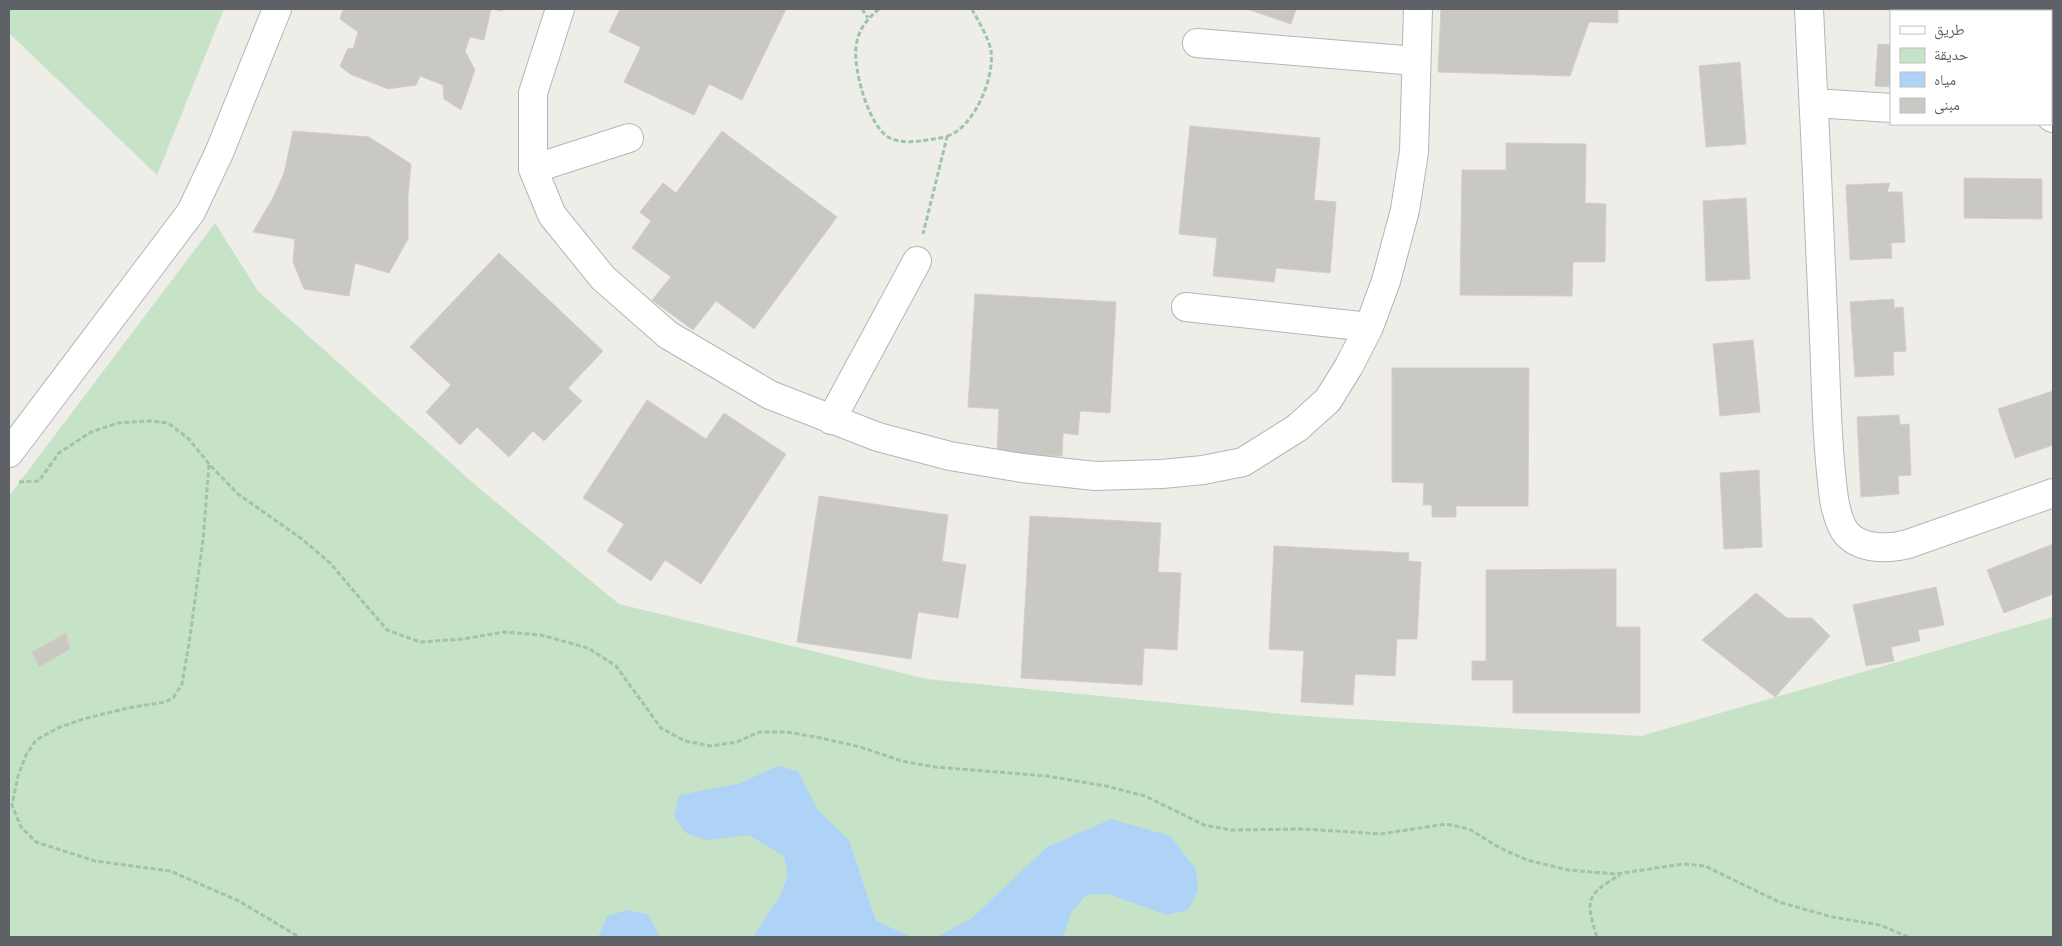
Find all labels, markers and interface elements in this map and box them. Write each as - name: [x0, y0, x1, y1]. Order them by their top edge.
- legend: [1890, 10, 2052, 125]
- text: طريق: [1934, 21, 1965, 40]
- text: حديقة: [1934, 46, 1969, 64]
- text: مياه: [1934, 71, 1956, 89]
- text: مبنى: [1934, 96, 1960, 115]

